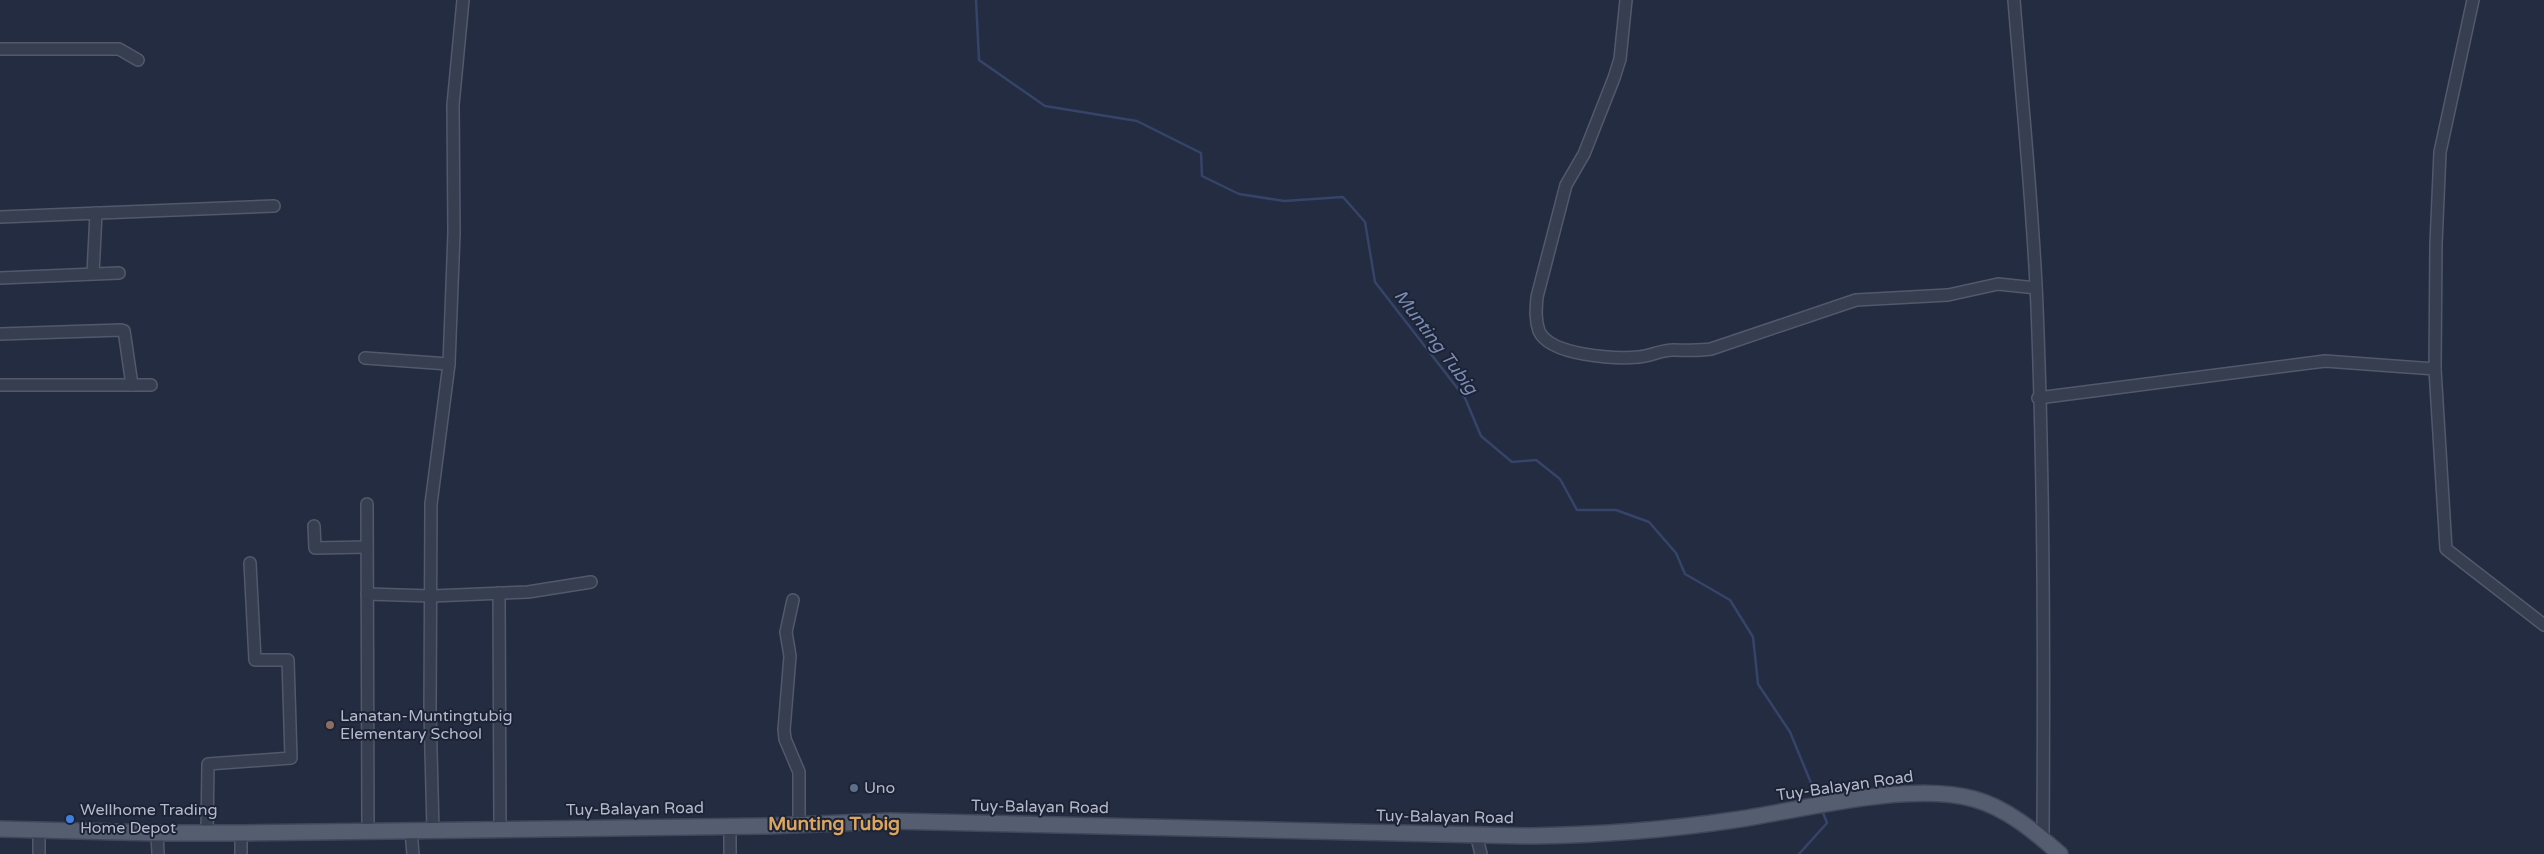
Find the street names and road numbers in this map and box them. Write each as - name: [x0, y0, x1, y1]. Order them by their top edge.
- street label: Tuy-Balayan Road: [1775, 766, 1915, 806]
- street label: Tuy-Balayan Road: [971, 796, 1109, 818]
- street label: Tuy-Balayan Road: [566, 798, 704, 820]
- street label: Tuy-Balayan Road: [1376, 806, 1514, 828]

